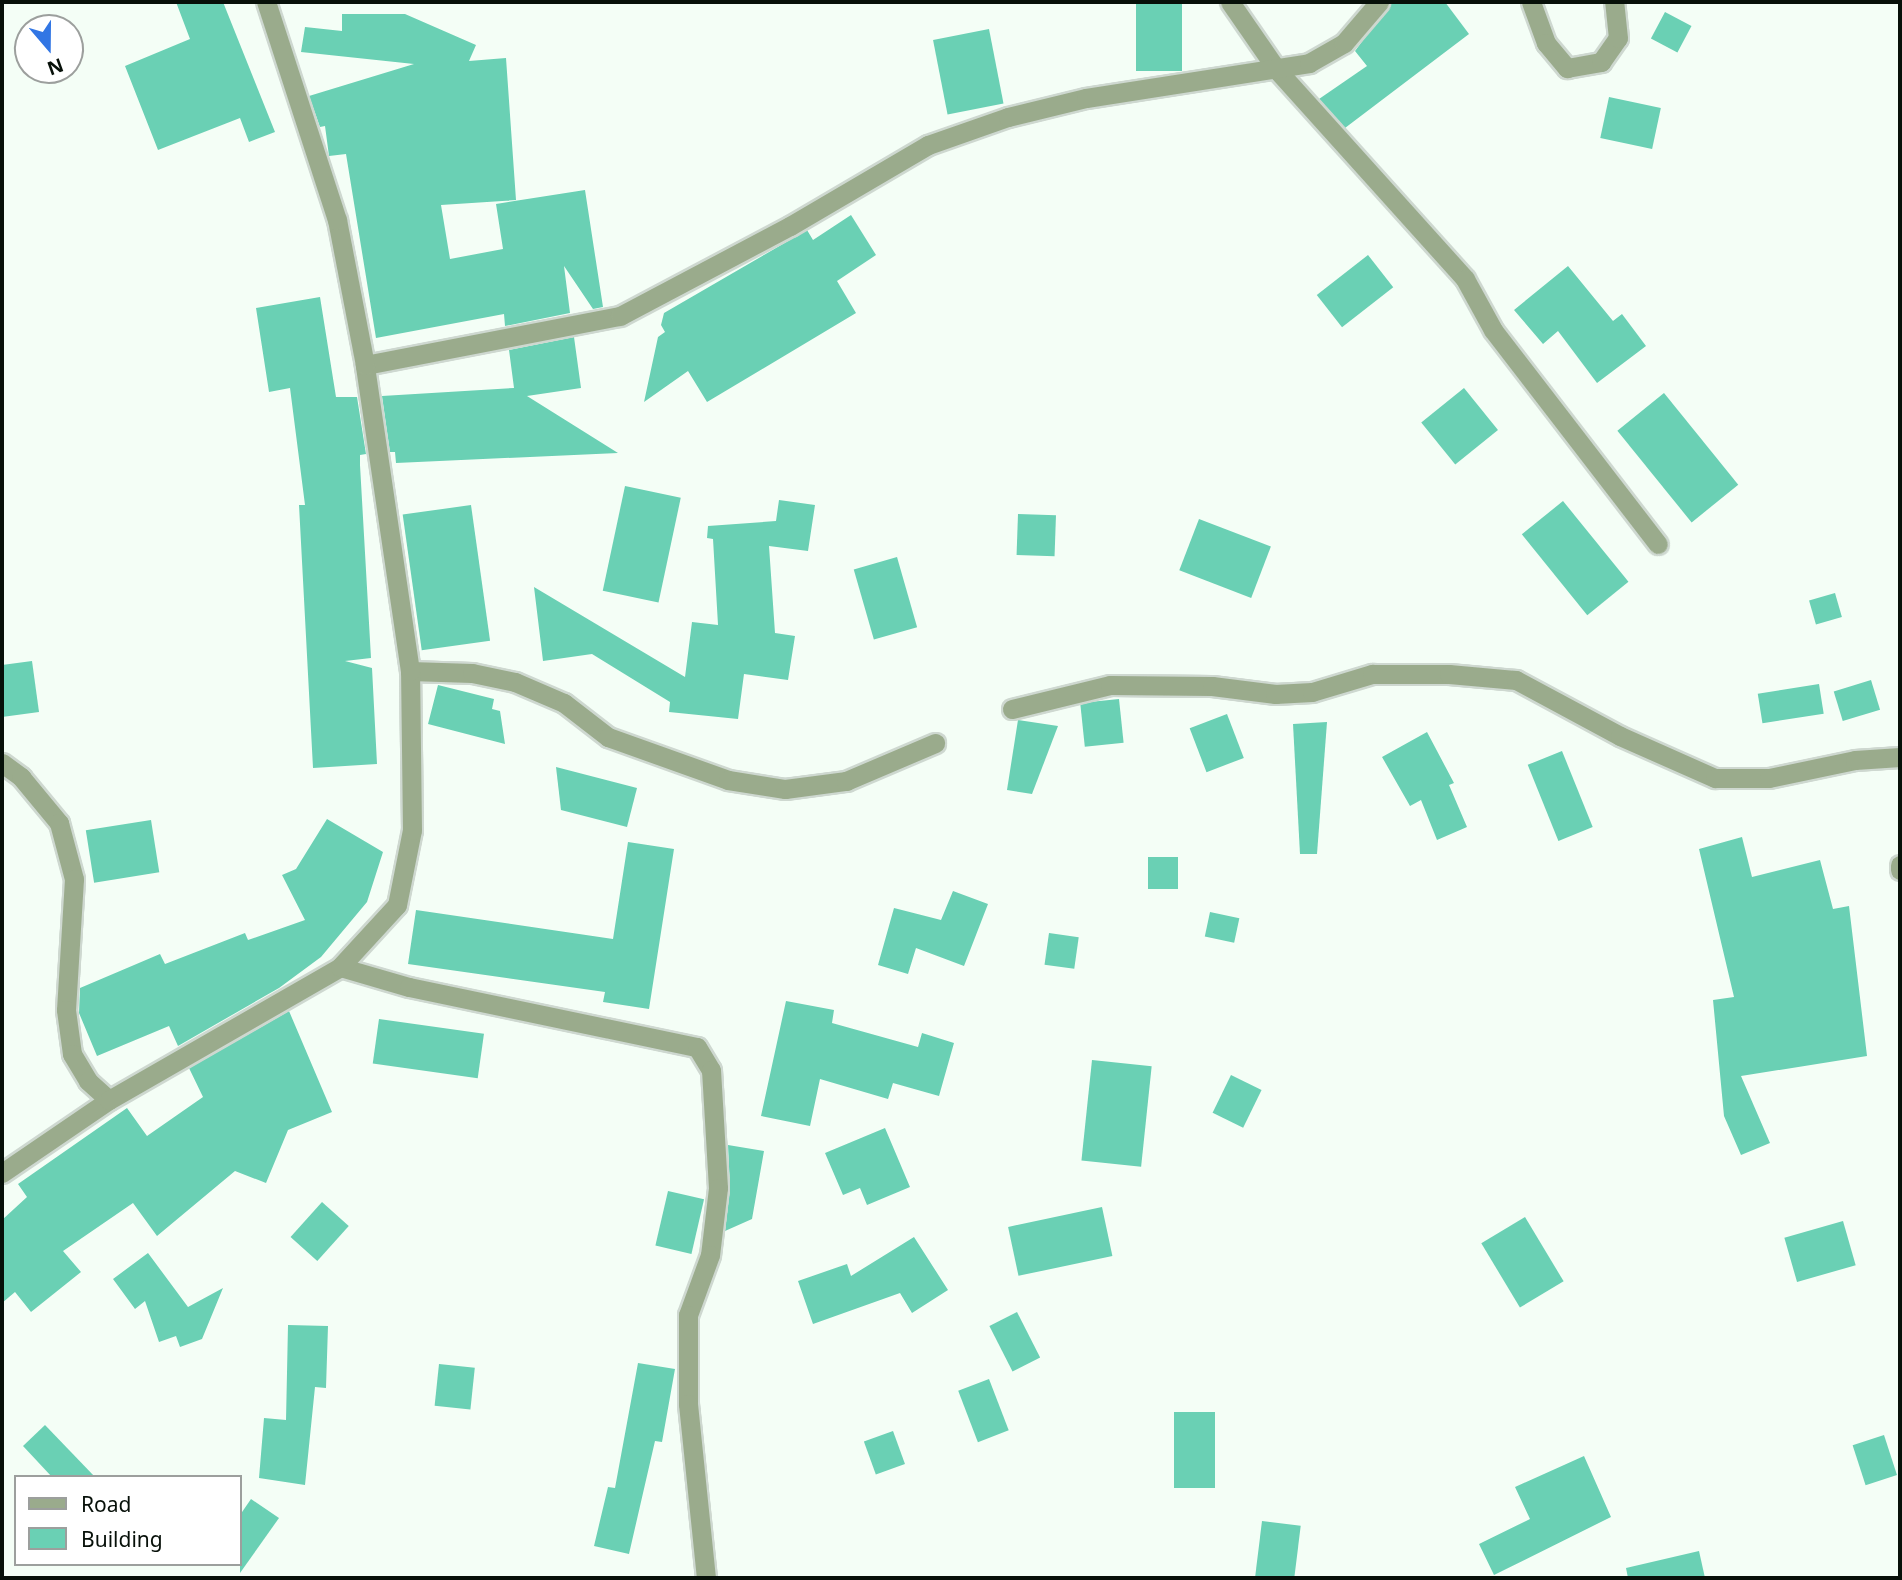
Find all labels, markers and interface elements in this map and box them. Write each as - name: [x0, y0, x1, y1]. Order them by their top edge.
- north arrow: [14, 14, 84, 84]
- text: N: [44, 52, 67, 82]
- legend: [14, 1475, 242, 1566]
- text: Road: [81, 1490, 131, 1518]
- text: Building: [81, 1525, 163, 1553]

